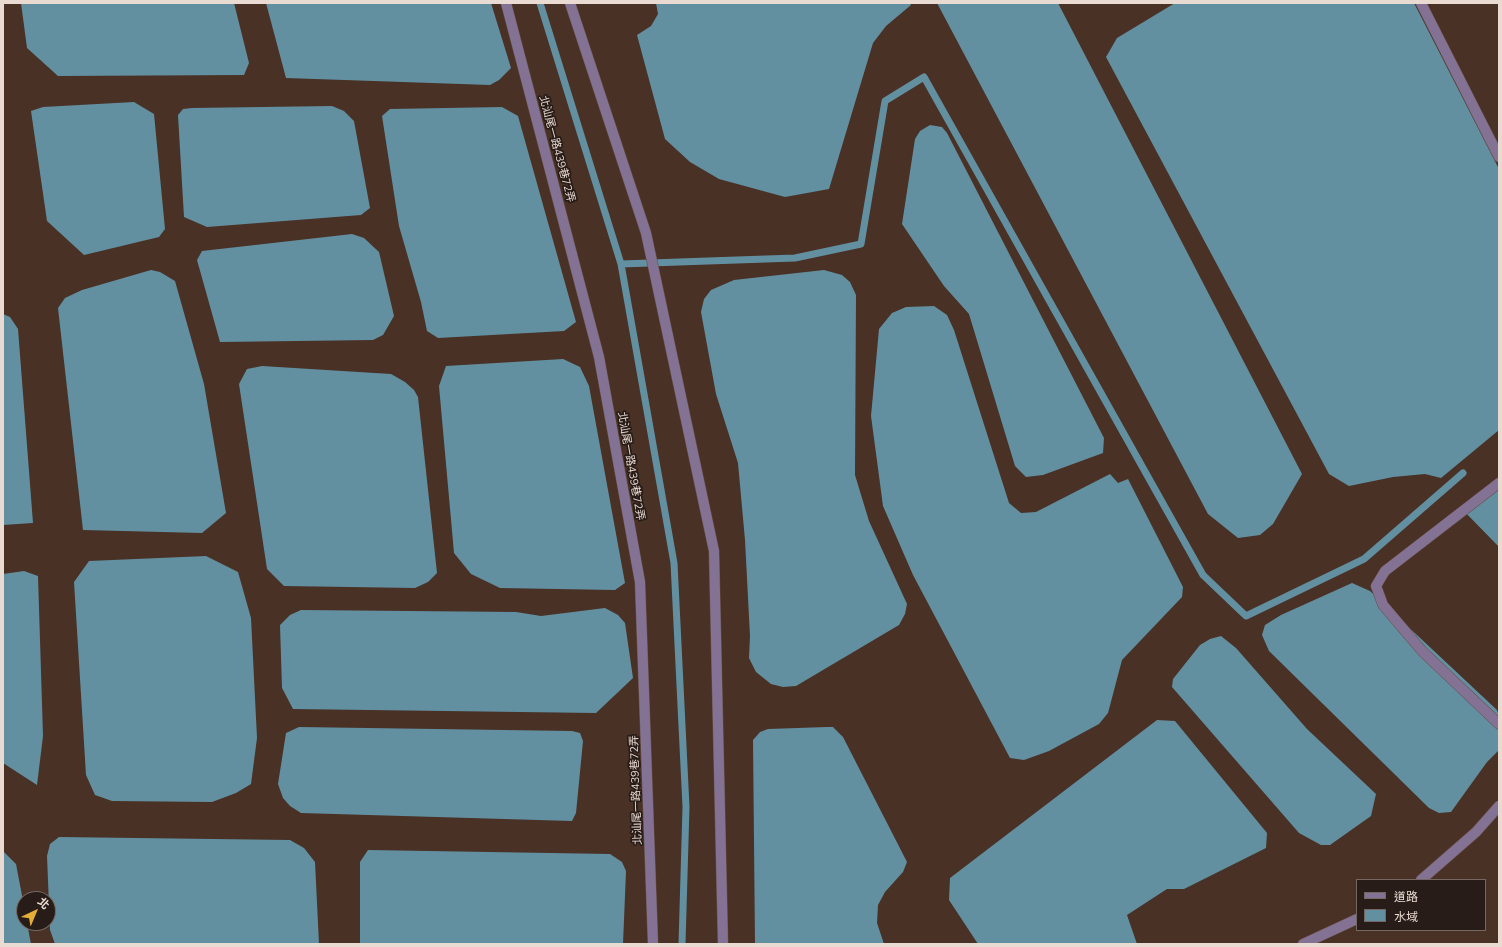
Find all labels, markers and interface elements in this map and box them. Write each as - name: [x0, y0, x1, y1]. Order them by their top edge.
- street label: 北汕尾一路439巷72弄: [536, 94, 578, 204]
- street label: 北汕尾一路439巷72弄: [615, 411, 647, 521]
- street label: 北汕尾一路439巷72弄: [627, 735, 645, 845]
- legend: [1356, 879, 1486, 931]
- text: 道路: [1394, 889, 1418, 904]
- north arrow: [16, 891, 56, 931]
- text: 北: [35, 894, 52, 912]
- text: 水域: [1394, 909, 1418, 924]

